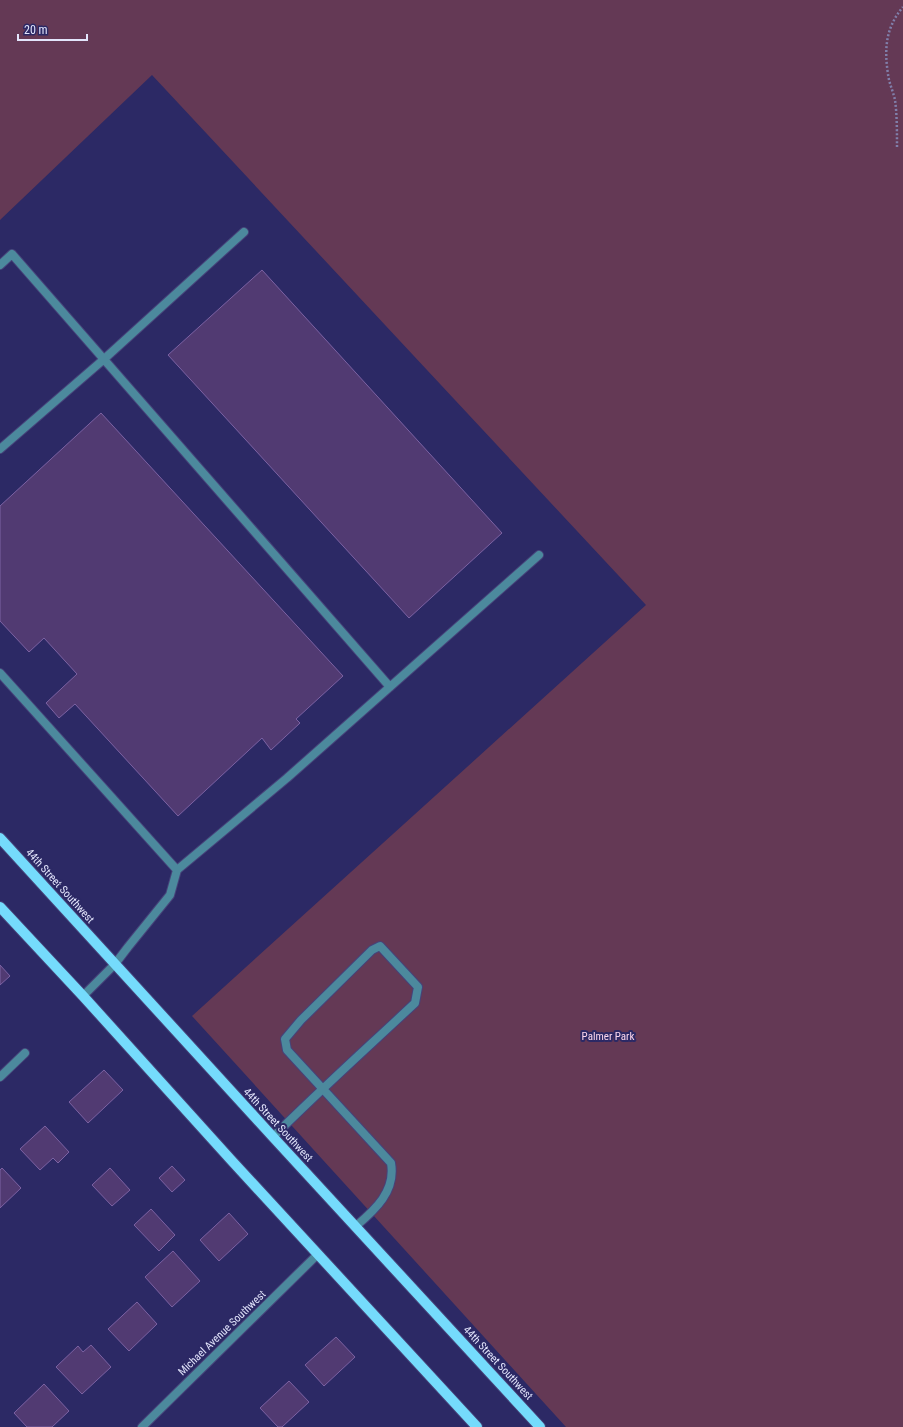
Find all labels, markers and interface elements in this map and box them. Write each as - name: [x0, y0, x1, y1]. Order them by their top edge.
- scale bar: [18, 16, 87, 42]
- text: 20 m: [24, 23, 48, 37]
- street label: 44th Street Southwest: [23, 846, 97, 926]
- park label: Palmer Park: [582, 1030, 634, 1043]
- street label: 44th Street Southwest: [241, 1085, 315, 1165]
- street label: Michael Avenue Southwest: [176, 1288, 268, 1378]
- street label: 44th Street Southwest: [461, 1323, 535, 1403]

